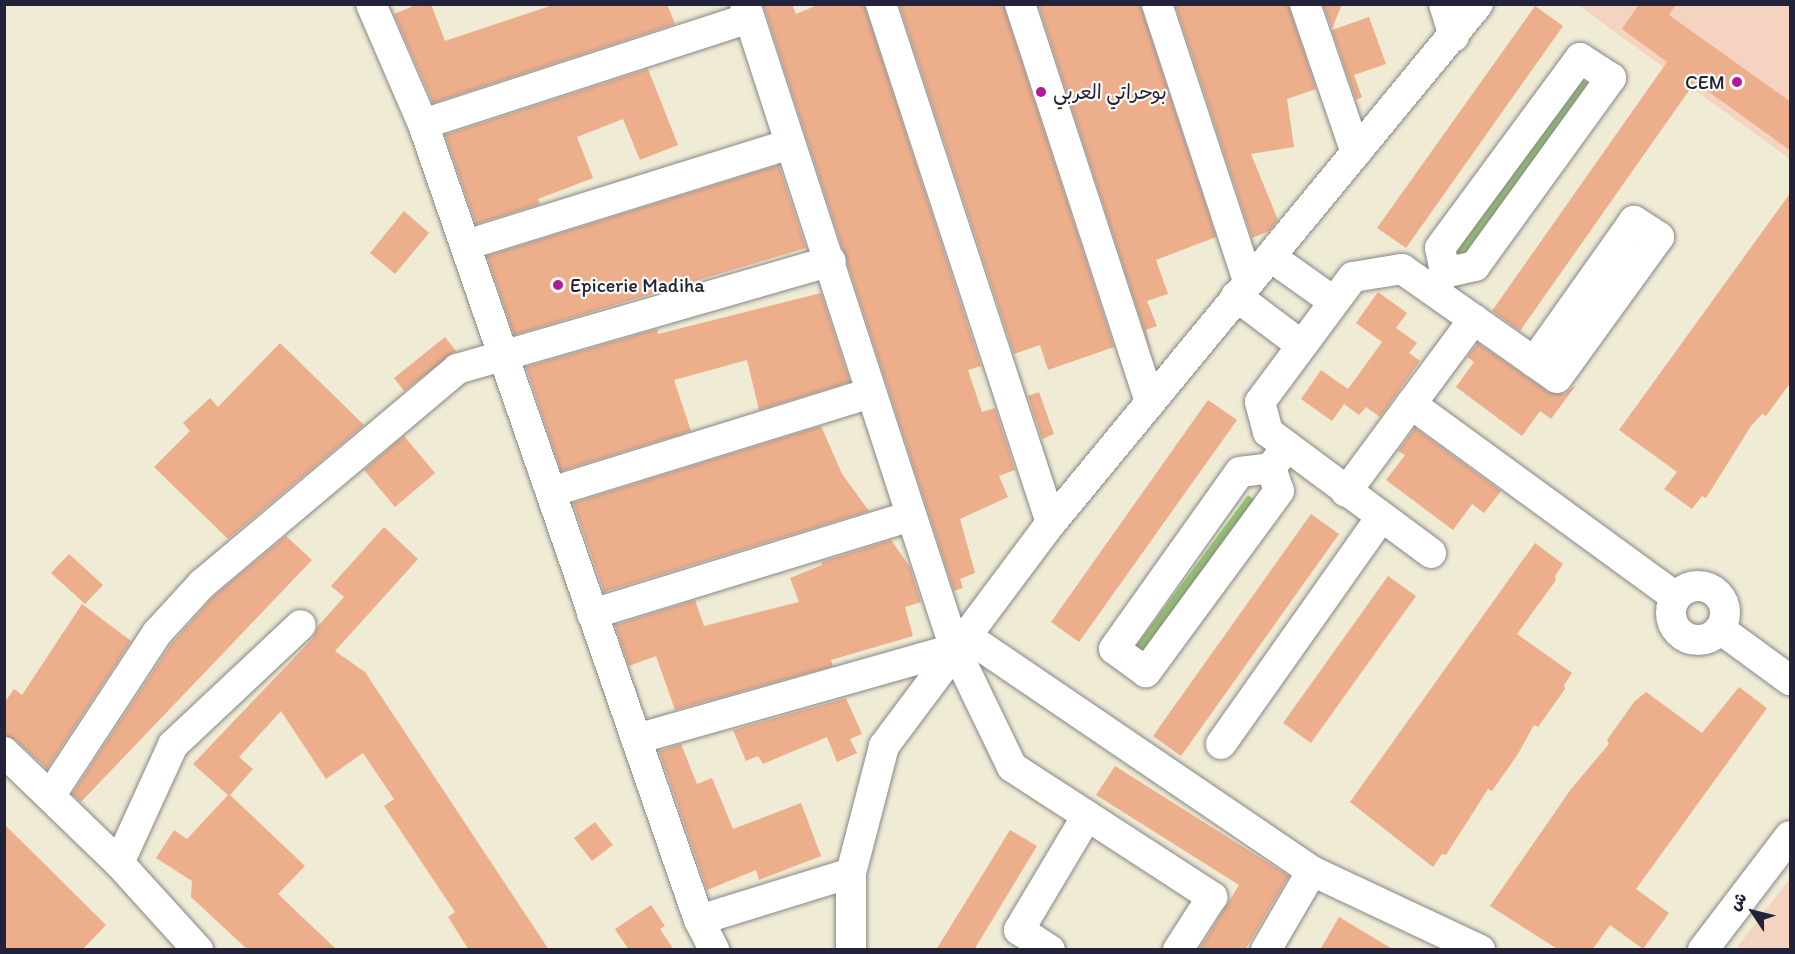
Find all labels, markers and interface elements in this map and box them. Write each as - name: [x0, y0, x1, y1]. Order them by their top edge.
- place label: CEM: [1685, 70, 1725, 94]
- marker: CEM: [1730, 75, 1744, 89]
- place label: بوحراتي العربي: [1053, 80, 1167, 104]
- marker: بوحراتي العربي: [1034, 85, 1048, 99]
- place label: Epicerie Madiha: [570, 273, 705, 297]
- marker: Epicerie Madiha: [551, 278, 565, 292]
- north arrow: [1723, 882, 1783, 942]
- text: ش: [1725, 889, 1751, 914]

